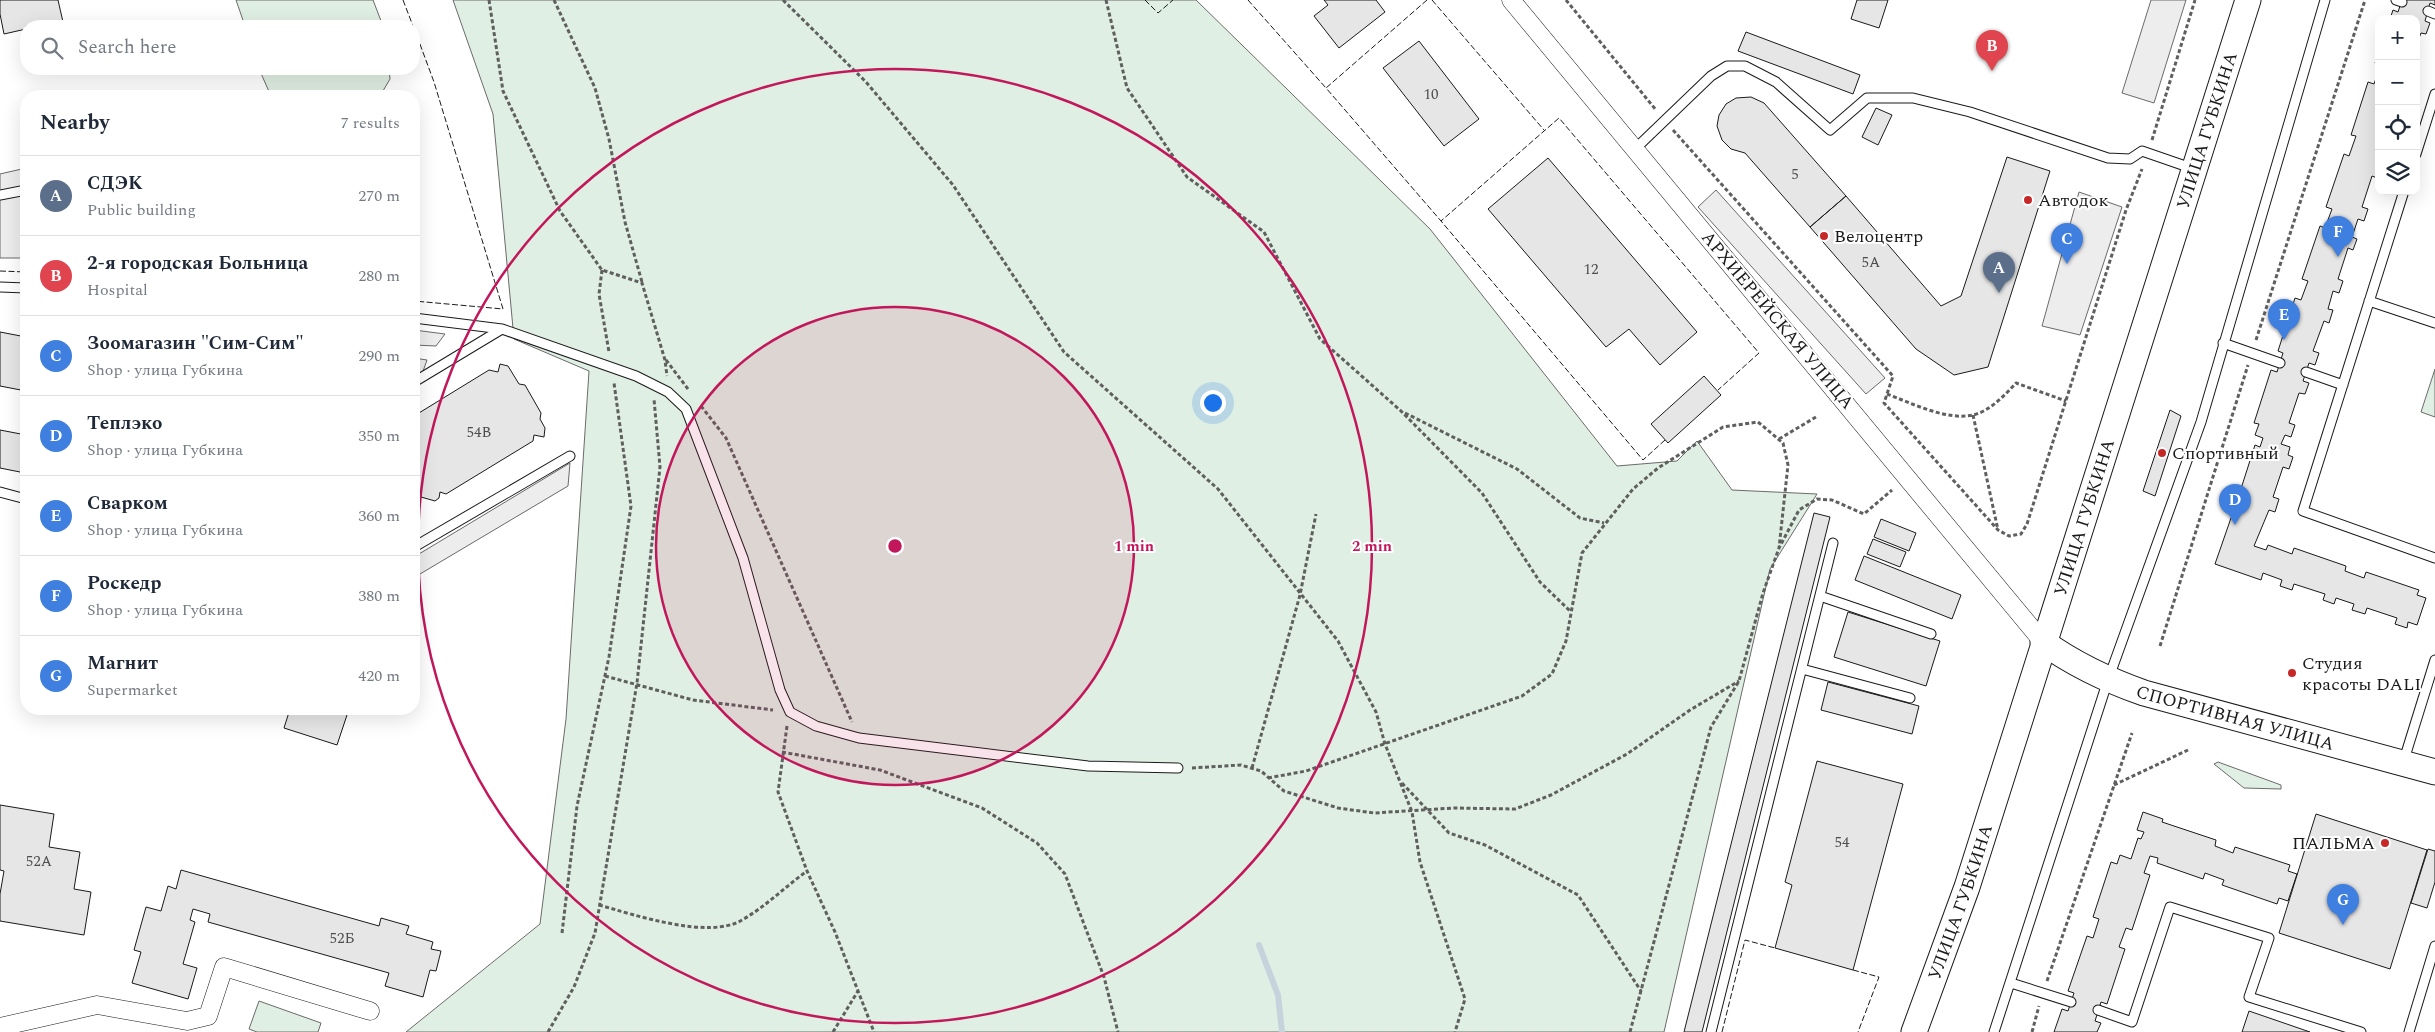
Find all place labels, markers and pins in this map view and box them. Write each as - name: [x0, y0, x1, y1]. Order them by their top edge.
- pin: B: [1976, 30, 2008, 71]
- place label: Автодок: [2038, 187, 2109, 214]
- marker: Автодок: [2022, 194, 2034, 206]
- pin: F: [2322, 216, 2354, 257]
- place label: Велоцентр: [1834, 223, 1923, 250]
- pin: C: [2051, 223, 2083, 264]
- marker: Велоцентр: [1818, 230, 1830, 242]
- pin: A: [1983, 252, 2015, 293]
- pin: E: [2268, 299, 2300, 340]
- place label: Спортивный: [2172, 440, 2279, 467]
- marker: Спортивный: [2156, 447, 2168, 459]
- pin: D: [2219, 484, 2251, 525]
- centre of rings: [886, 537, 904, 555]
- place label: Студия красоты DALI: [2302, 650, 2421, 698]
- marker: Студия красоты DALI: [2286, 667, 2298, 679]
- place label: ПАЛЬМА: [2292, 830, 2375, 857]
- marker: ПАЛЬМА: [2379, 837, 2391, 849]
- pin: G: [2327, 884, 2359, 925]

